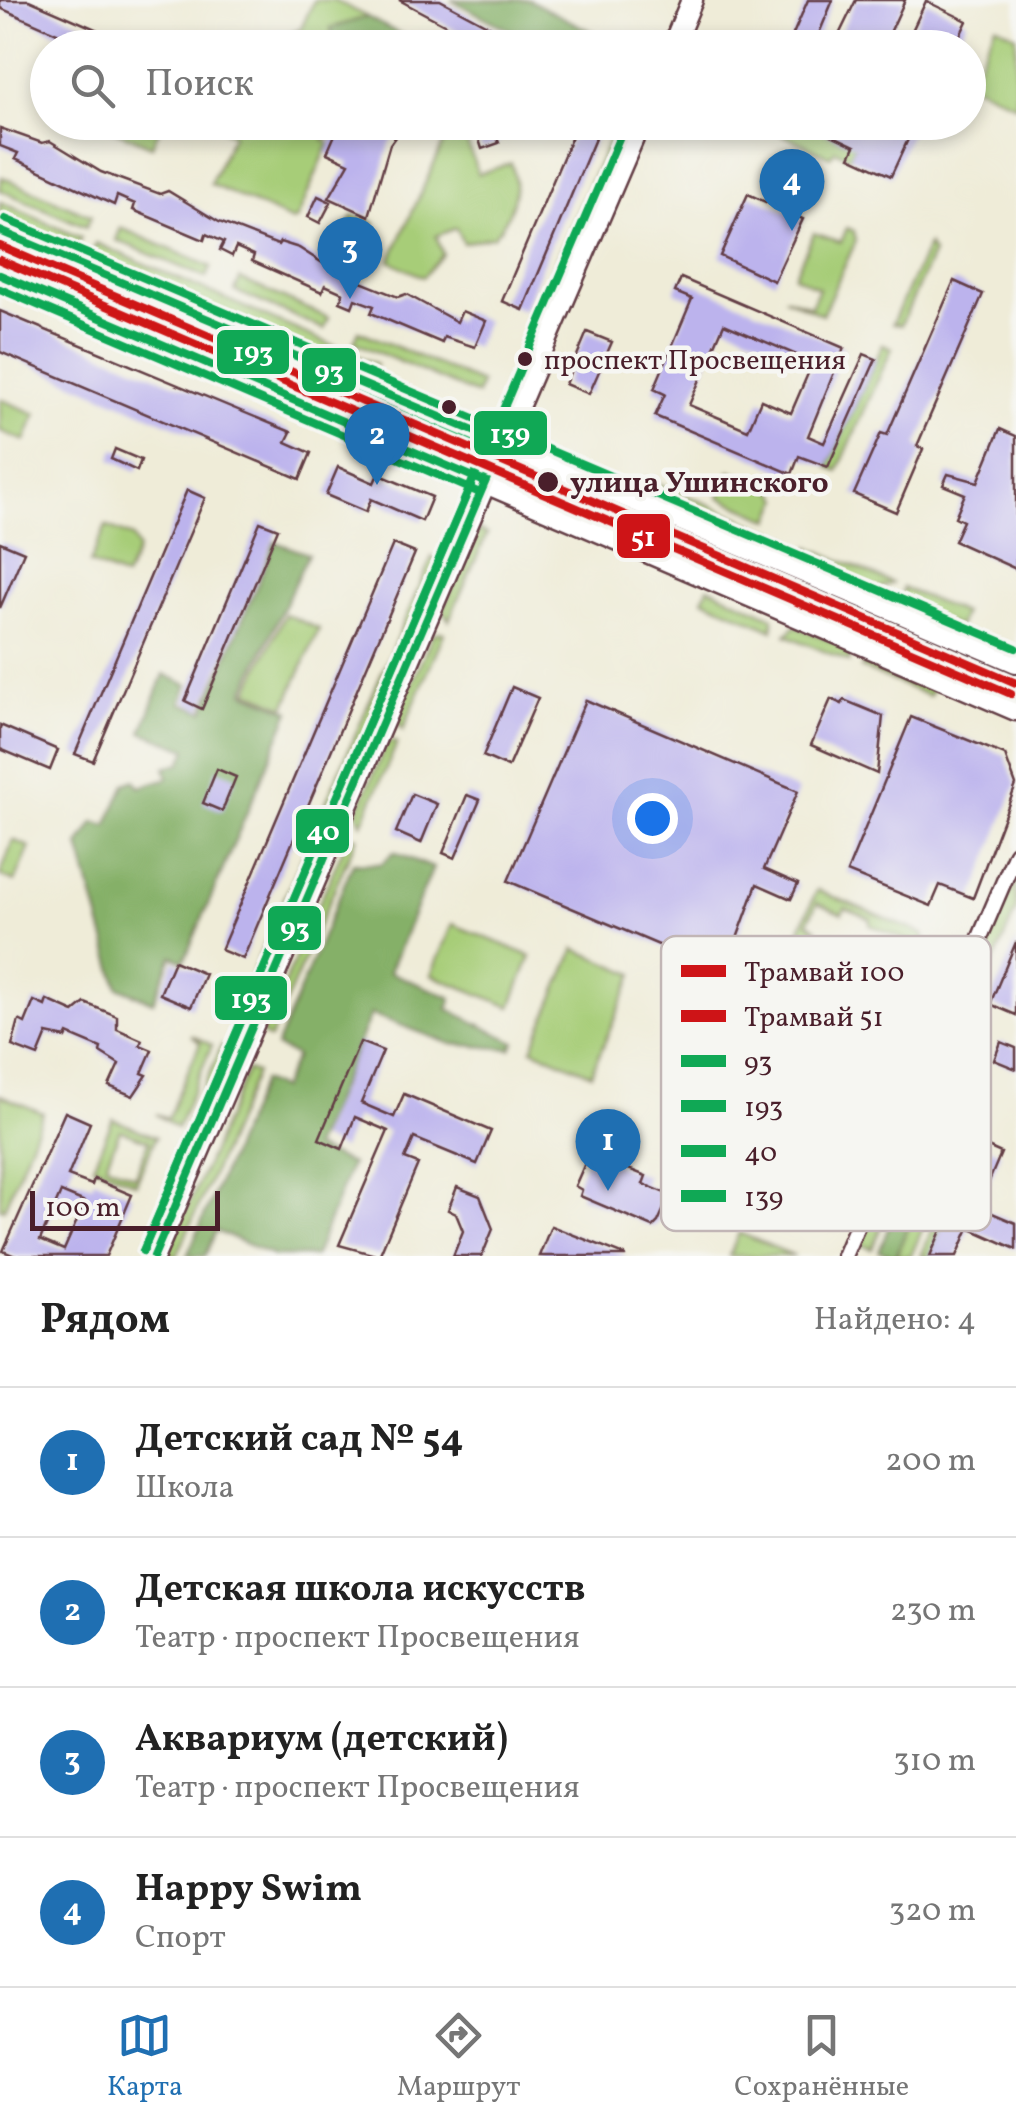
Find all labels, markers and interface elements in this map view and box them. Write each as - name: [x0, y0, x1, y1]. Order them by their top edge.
- search box: [30, 30, 986, 140]
- icon: search: [65, 58, 120, 113]
- text: Поиск: [145, 59, 254, 112]
- pin: 4: [760, 148, 824, 231]
- pin: 3: [318, 216, 382, 299]
- line badge: 193: [215, 328, 291, 376]
- text: 193: [233, 334, 273, 373]
- place label: проспект Просвещения: [544, 342, 846, 381]
- line badge: 93: [300, 346, 358, 394]
- marker: проспект Просвещения: [515, 349, 535, 369]
- text: 93: [314, 353, 344, 392]
- unlabelled marker: [439, 397, 459, 417]
- pin: 2: [344, 402, 410, 485]
- line badge: 139: [472, 409, 549, 457]
- text: 139: [490, 416, 530, 455]
- place label: улица Ушинского: [570, 463, 829, 505]
- marker: улица Ушинского: [535, 469, 561, 495]
- line badge: 51: [615, 512, 672, 560]
- text: 51: [631, 519, 655, 558]
- your location: [627, 793, 678, 844]
- line badge: 40: [294, 807, 351, 855]
- text: 40: [306, 813, 340, 852]
- line badge: 93: [266, 904, 323, 952]
- text: 93: [280, 910, 310, 949]
- legend: [661, 936, 991, 1231]
- text: Трамвай 100: [744, 954, 904, 993]
- line badge: 193: [213, 974, 289, 1022]
- text: 193: [231, 981, 271, 1020]
- text: Трамвай 51: [744, 999, 884, 1038]
- text: 93: [744, 1044, 772, 1083]
- text: 193: [744, 1089, 783, 1128]
- pin: 1: [576, 1108, 640, 1191]
- text: 40: [744, 1134, 777, 1173]
- text: 139: [744, 1179, 783, 1218]
- scale bar: [30, 1186, 220, 1230]
- text: 100 m: [45, 1189, 120, 1228]
- text: Рядом: [40, 1292, 170, 1351]
- text: Найдено: 4: [814, 1299, 976, 1343]
- text: Детский сад № 54: [135, 1414, 463, 1467]
- text: 1: [66, 1440, 79, 1484]
- text: 200 m: [885, 1440, 976, 1484]
- text: Школа: [135, 1467, 234, 1511]
- text: Детская школа искусств: [135, 1564, 586, 1617]
- text: 2: [64, 1590, 81, 1634]
- text: 230 m: [890, 1590, 976, 1634]
- text: Театр · проспект Просвещения: [135, 1617, 580, 1661]
- text: Аквариум (детский): [135, 1714, 508, 1767]
- text: 3: [64, 1740, 81, 1784]
- text: 310 m: [893, 1740, 976, 1784]
- text: Театр · проспект Просвещения: [135, 1767, 580, 1811]
- text: Happy Swim: [135, 1864, 362, 1917]
- text: 4: [63, 1890, 82, 1934]
- text: 320 m: [889, 1890, 976, 1934]
- text: Спорт: [135, 1917, 226, 1961]
- tab: Карта: [107, 2008, 183, 2107]
- tab: Маршрут: [397, 2008, 520, 2107]
- tab: Сохранённые: [734, 2008, 909, 2107]

